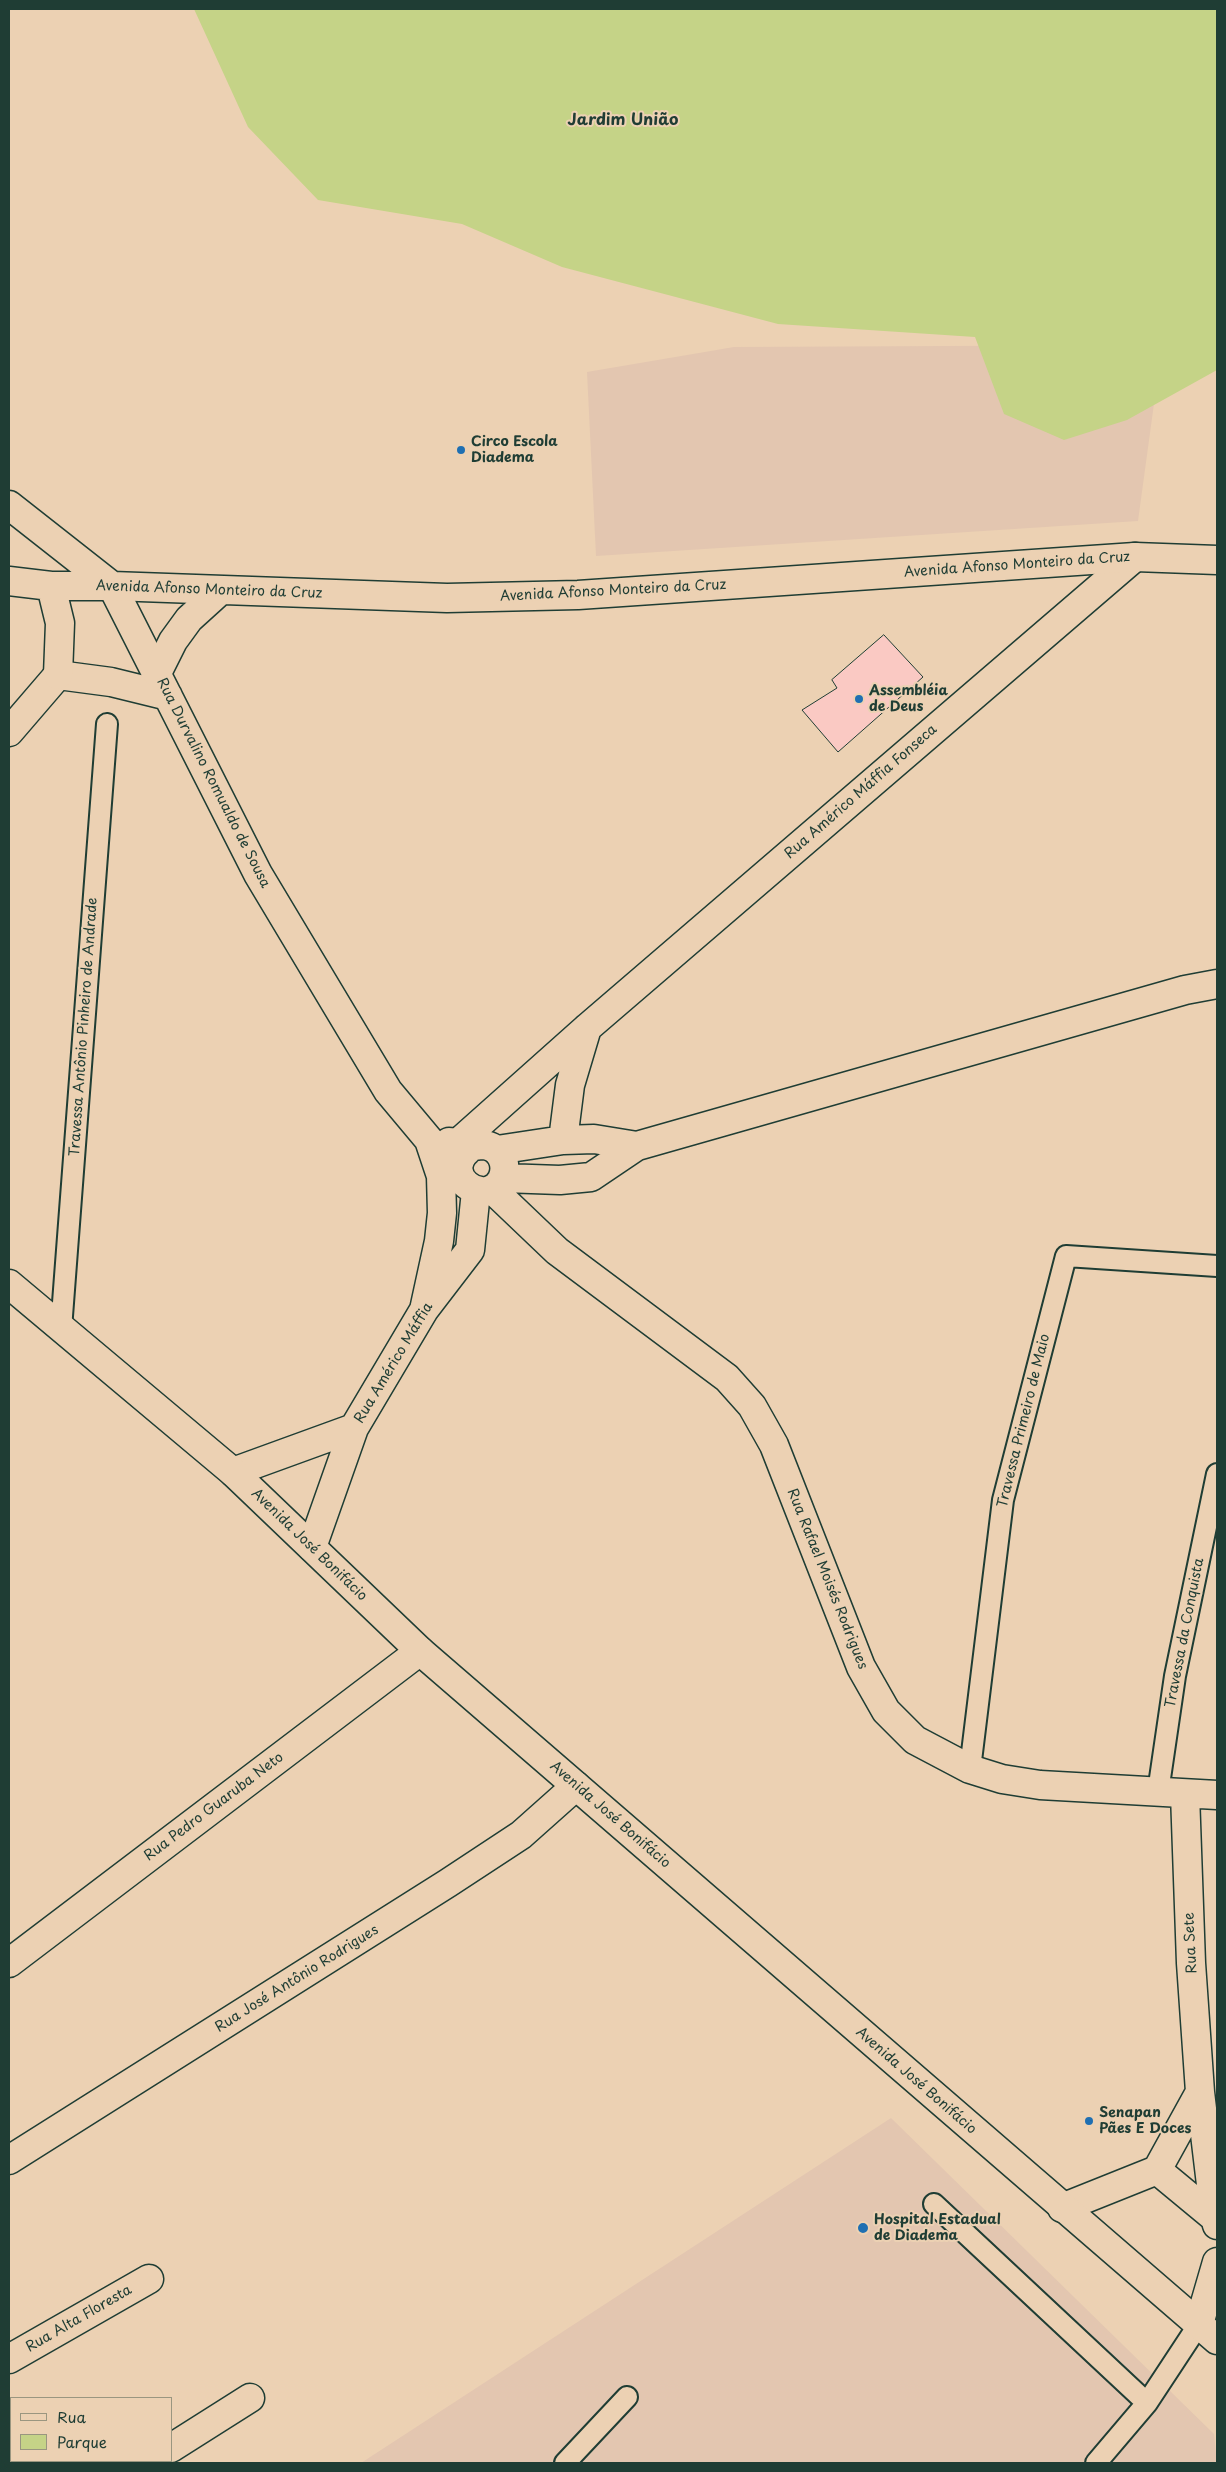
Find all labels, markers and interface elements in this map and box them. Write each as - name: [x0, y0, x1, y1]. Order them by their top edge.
- district label: Jardim União: [568, 111, 678, 131]
- place label: Circo Escola Diadema: [471, 434, 558, 467]
- marker: Circo Escola Diadema: [455, 444, 467, 456]
- street label: Avenida Afonso Monteiro da Cruz: [903, 549, 1131, 581]
- street label: Avenida Afonso Monteiro da Cruz: [499, 577, 727, 605]
- street label: Avenida Afonso Monteiro da Cruz: [96, 578, 322, 602]
- street label: Rua Durvalino Romualdo de Sousa: [153, 675, 273, 891]
- place label: Assembléia de Deus: [869, 683, 948, 716]
- marker: Assembléia de Deus: [853, 693, 865, 705]
- street label: Rua Américo Máffia Fonseca: [782, 721, 940, 863]
- street label: Travessa Antônio Pinheiro de Andrade: [67, 897, 101, 1157]
- street label: Rua Américo Máffia: [351, 1300, 437, 1426]
- street label: Travessa Primeiro de Maio: [994, 1332, 1054, 1510]
- street label: Avenida José Bonifácio: [248, 1485, 370, 1605]
- street label: Rua Rafael Moisés Rodrigues: [783, 1486, 871, 1672]
- street label: Travessa da Conquista: [1162, 1557, 1208, 1709]
- street label: Rua Pedro Guaruba Neto: [141, 1749, 287, 1865]
- street label: Avenida José Bonifácio: [546, 1758, 674, 1872]
- street label: Rua Sete: [1181, 1912, 1201, 1974]
- street label: Rua José Antônio Rodrigues: [212, 1922, 382, 2036]
- street label: Avenida José Bonifácio: [852, 2024, 980, 2138]
- place label: Senapan Pães E Doces: [1099, 2105, 1191, 2138]
- marker: Senapan Pães E Doces: [1083, 2115, 1095, 2127]
- place label: Hospital Estadual de Diadema: [874, 2212, 1001, 2244]
- marker: Hospital Estadual de Diadema: [856, 2221, 870, 2235]
- street label: Rua Alta Floresta: [23, 2282, 135, 2356]
- legend: [10, 2397, 172, 2462]
- text: Rua: [57, 2405, 86, 2428]
- text: Parque: [57, 2430, 107, 2453]

